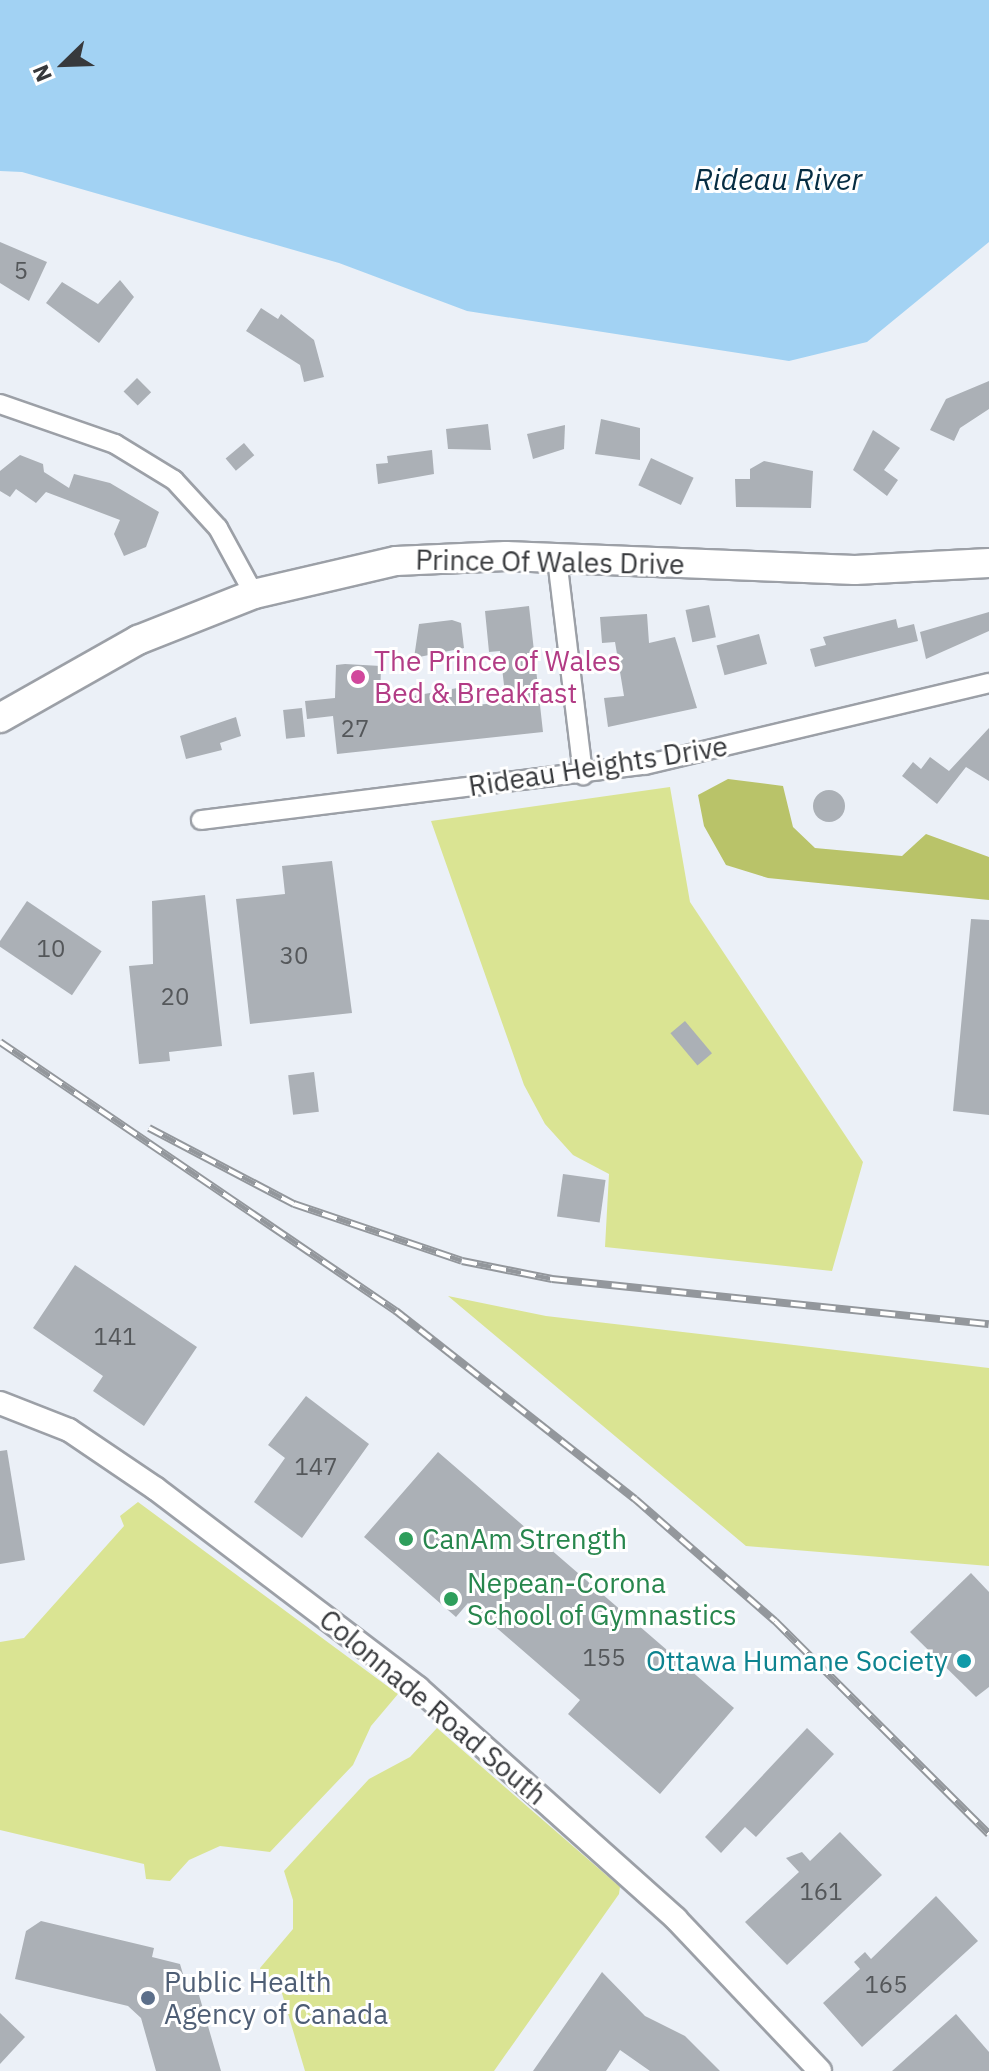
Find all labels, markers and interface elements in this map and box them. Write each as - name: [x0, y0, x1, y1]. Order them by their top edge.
- north arrow: [24, 24, 104, 104]
- text: N: [25, 61, 58, 87]
- water label: Rideau River: [694, 161, 862, 197]
- house number: 5: [14, 257, 28, 285]
- street label: Prince Of Wales Drive: [415, 543, 685, 581]
- place label: The Prince of Wales Bed & Breakfast: [374, 644, 621, 710]
- marker: The Prince of Wales Bed & Breakfast: [349, 668, 367, 686]
- house number: 27: [341, 715, 369, 743]
- street label: Rideau Heights Drive: [466, 729, 730, 803]
- house number: 10: [37, 935, 65, 963]
- house number: 30: [280, 942, 308, 970]
- house number: 20: [161, 983, 189, 1011]
- house number: 141: [93, 1323, 137, 1351]
- house number: 147: [294, 1453, 338, 1481]
- place label: CanAm Strength: [422, 1522, 627, 1556]
- marker: CanAm Strength: [397, 1530, 415, 1548]
- place label: Nepean-Corona School of Gymnastics: [467, 1566, 737, 1632]
- marker: Nepean-Corona School of Gymnastics: [442, 1590, 460, 1608]
- street label: Colonnade Road South: [313, 1602, 553, 1812]
- house number: 155: [582, 1644, 626, 1672]
- place label: Ottawa Humane Society: [646, 1644, 948, 1678]
- marker: Ottawa Humane Society: [955, 1652, 973, 1670]
- house number: 161: [799, 1878, 843, 1906]
- place label: Public Health Agency of Canada: [164, 1965, 388, 2031]
- house number: 165: [864, 1971, 908, 1999]
- marker: Public Health Agency of Canada: [139, 1989, 157, 2007]

